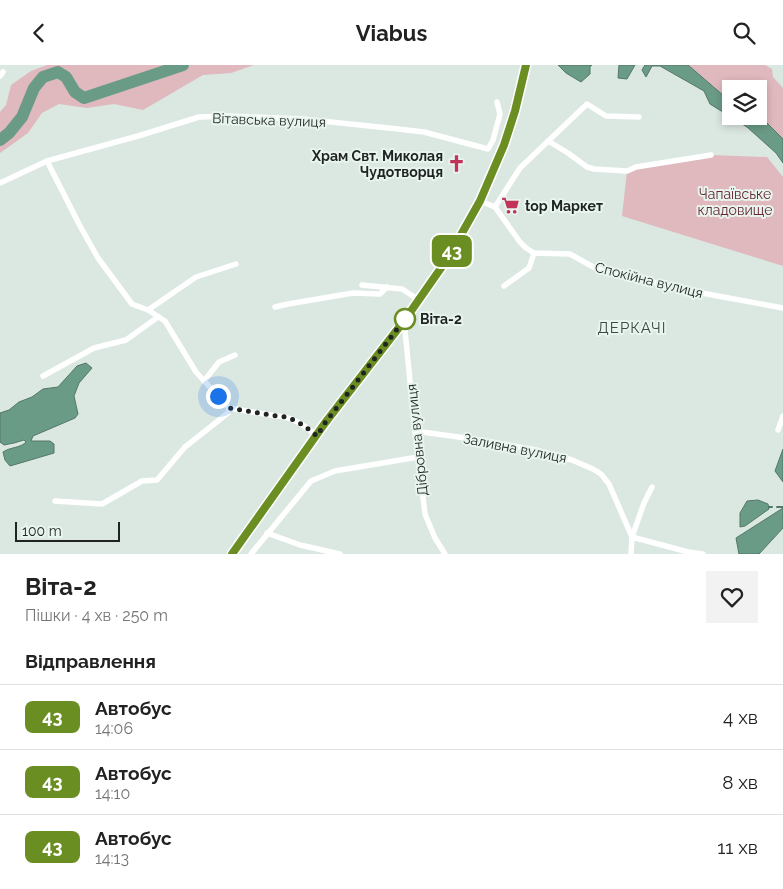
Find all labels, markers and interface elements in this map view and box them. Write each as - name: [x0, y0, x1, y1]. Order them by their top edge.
- icon: back: [25, 19, 53, 47]
- icon: search: [730, 19, 758, 47]
- text: Viabus: [356, 20, 427, 46]
- map controls: [722, 80, 767, 125]
- button: layers: [722, 80, 767, 125]
- street label: Вітавська вулиця: [212, 110, 326, 130]
- place label: Храм Свт. Миколая Чудотворця: [311, 148, 443, 180]
- church icon: Храм Свт. Миколая Чудотворця: [447, 154, 467, 174]
- park label: Чапаївське кладовище: [698, 186, 772, 218]
- supermarket icon: top Маркет: [501, 196, 521, 216]
- place label: top Маркет: [525, 198, 603, 214]
- line badge: 43: [430, 235, 474, 267]
- text: 43: [442, 240, 462, 261]
- street label: Спокійна вулиця: [593, 259, 705, 301]
- marker: Віта-2: [394, 308, 416, 330]
- place label: Віта-2: [420, 311, 462, 327]
- district label: ДЕРКАЧІ: [598, 319, 666, 337]
- street label: Дібровна вулиця: [403, 383, 431, 497]
- your location: [206, 384, 231, 409]
- street label: Заливна вулиця: [462, 430, 568, 466]
- scale bar: [15, 519, 120, 542]
- text: 100 m: [22, 523, 62, 539]
- button: heart: [706, 571, 758, 623]
- text: Віта-2: [25, 572, 97, 601]
- text: Пішки · 4 хв · 250 m: [25, 606, 168, 625]
- text: Відправлення: [25, 650, 156, 672]
- text: Автобус: [95, 697, 172, 719]
- text: 43: [42, 706, 63, 727]
- text: 4 хв: [723, 706, 758, 728]
- text: 14:06: [95, 719, 133, 738]
- text: Автобус: [95, 762, 172, 784]
- text: 43: [42, 771, 63, 792]
- text: 8 хв: [722, 771, 758, 793]
- text: 14:10: [95, 784, 130, 803]
- text: Автобус: [95, 827, 172, 849]
- text: 43: [42, 836, 63, 857]
- text: 11 хв: [717, 836, 758, 858]
- text: 14:13: [95, 849, 129, 868]

